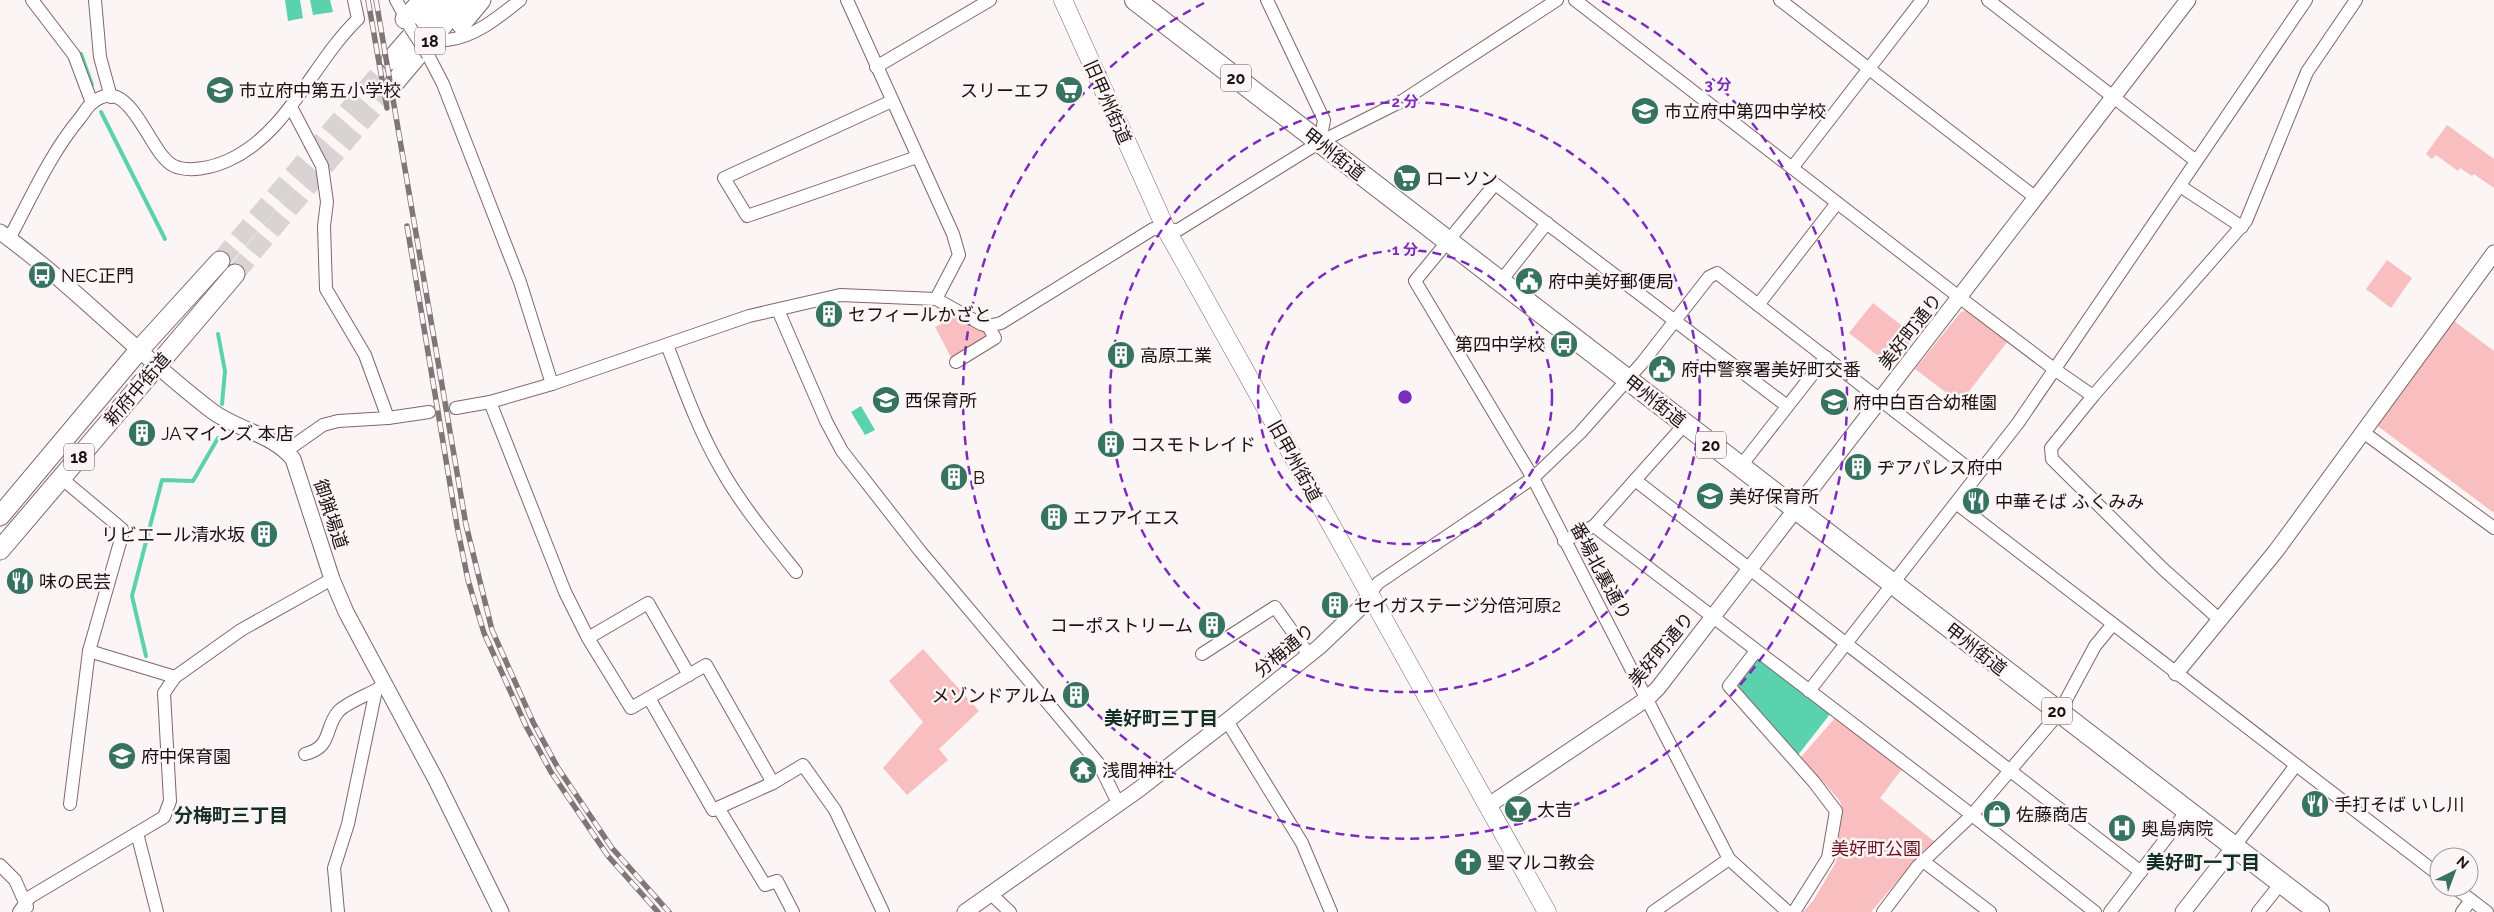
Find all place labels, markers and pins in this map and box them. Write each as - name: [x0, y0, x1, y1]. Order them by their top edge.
- school or university icon: 市立府中第五小学校: [205, 75, 235, 105]
- supermarket icon: スリーエフ: [1054, 75, 1084, 105]
- place label: 市立府中第五小学校: [239, 80, 401, 101]
- place label: スリーエフ: [960, 80, 1050, 101]
- school or university icon: 市立府中第四中学校: [1630, 96, 1660, 126]
- place label: 市立府中第四中学校: [1664, 101, 1826, 122]
- supermarket icon: ローソン: [1392, 163, 1422, 193]
- place label: ローソン: [1426, 168, 1498, 189]
- bus stop icon: NEC正門: [27, 260, 57, 290]
- place label: NEC正門: [61, 265, 134, 286]
- public building icon: 府中美好郵便局: [1514, 266, 1544, 296]
- place label: 府中美好郵便局: [1548, 271, 1674, 292]
- building icon: セフィールかざと: [814, 299, 844, 329]
- place label: セフィールかざと: [848, 304, 992, 325]
- bus stop icon: 第四中学校: [1549, 329, 1579, 359]
- place label: 第四中学校: [1455, 334, 1545, 355]
- building icon: 高原工業: [1106, 340, 1136, 370]
- place label: 高原工業: [1140, 345, 1212, 366]
- public building icon: 府中警察署美好町交番: [1647, 354, 1677, 384]
- place label: 府中警察署美好町交番: [1681, 359, 1861, 380]
- school or university icon: 西保育所: [871, 385, 901, 415]
- school or university icon: 府中白百合幼稚園: [1819, 387, 1849, 417]
- centre of rings: [1396, 388, 1414, 406]
- place label: 西保育所: [905, 390, 977, 411]
- place label: 府中白百合幼稚園: [1853, 392, 1997, 413]
- building icon: JAマインズ 本店: [127, 418, 157, 448]
- place label: JAマインズ 本店: [161, 423, 294, 444]
- building icon: コスモトレイド: [1096, 429, 1126, 459]
- place label: コスモトレイド: [1130, 434, 1256, 455]
- building icon: ヂアパレス府中: [1843, 452, 1873, 482]
- place label: ヂアパレス府中: [1877, 457, 2003, 478]
- building icon: B: [939, 462, 969, 492]
- place label: B: [973, 467, 985, 488]
- school or university icon: 美好保育所: [1695, 481, 1725, 511]
- place label: 美好保育所: [1729, 486, 1819, 507]
- restaurant icon: 中華そば ふくみみ: [1961, 486, 1991, 516]
- place label: 中華そば ふくみみ: [1995, 491, 2144, 512]
- building icon: エフアイエス: [1039, 502, 1069, 532]
- place label: エフアイエス: [1073, 507, 1180, 528]
- building icon: リビエール清水坂: [249, 519, 279, 549]
- place label: リビエール清水坂: [101, 524, 245, 545]
- restaurant icon: 味の民芸: [5, 566, 35, 596]
- place label: 味の民芸: [39, 571, 111, 592]
- building icon: セイガステージ分倍河原2: [1320, 590, 1350, 620]
- place label: セイガステージ分倍河原2: [1354, 595, 1561, 616]
- building icon: コーポストリーム: [1197, 610, 1227, 640]
- place label: コーポストリーム: [1050, 615, 1193, 636]
- building icon: メゾンドアルム: [1061, 680, 1091, 710]
- place label: メゾンドアルム: [932, 685, 1057, 706]
- school or university icon: 府中保育園: [107, 741, 137, 771]
- place label: 府中保育園: [141, 746, 231, 767]
- temple icon: 浅間神社: [1068, 755, 1098, 785]
- place label: 浅間神社: [1102, 760, 1174, 781]
- restaurant icon: 手打そば いし川: [2300, 789, 2330, 819]
- bar icon: 大吉: [1503, 794, 1533, 824]
- place label: 手打そば いし川: [2334, 794, 2465, 815]
- place label: 大吉: [1537, 799, 1573, 820]
- shop icon: 佐藤商店: [1982, 799, 2012, 829]
- place label: 佐藤商店: [2016, 804, 2088, 825]
- hospital icon: 奥島病院: [2107, 813, 2137, 843]
- place label: 奥島病院: [2141, 818, 2213, 839]
- church icon: 聖マルコ教会: [1453, 847, 1483, 877]
- place label: 聖マルコ教会: [1487, 852, 1595, 873]

